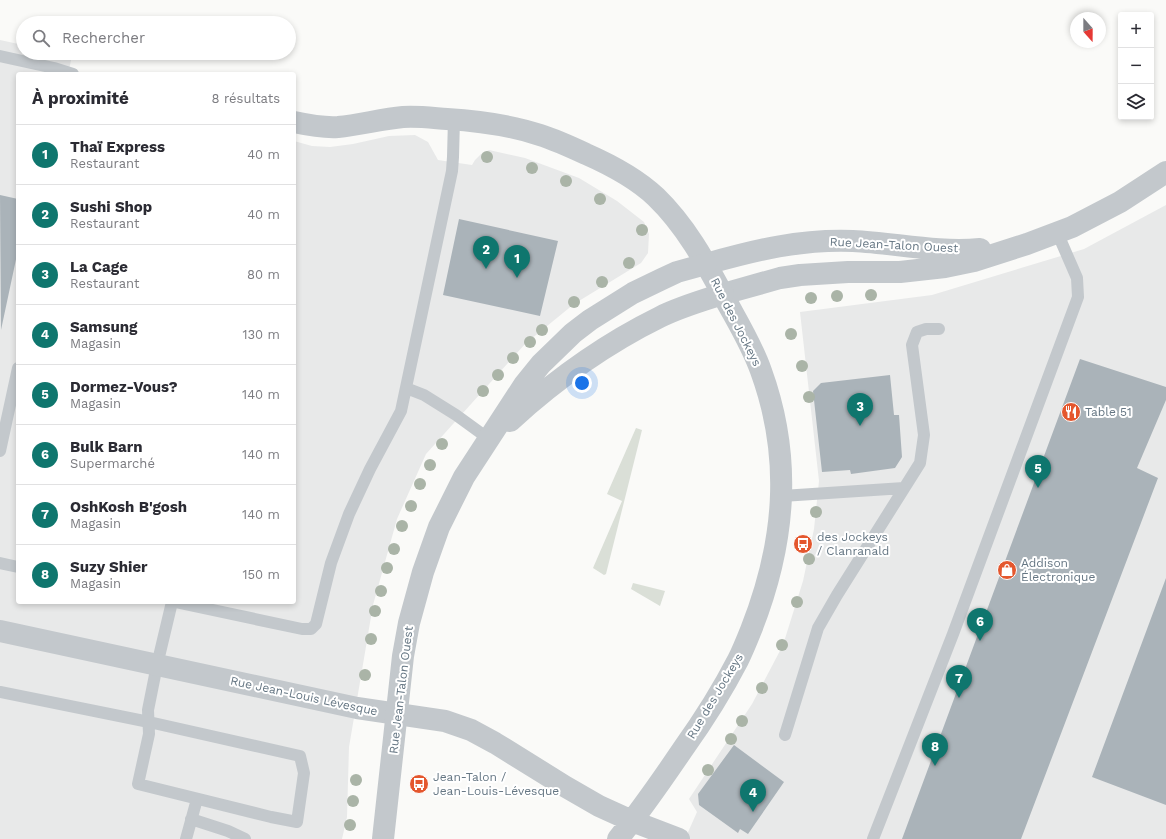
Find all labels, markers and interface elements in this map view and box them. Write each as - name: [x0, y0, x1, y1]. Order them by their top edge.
- north arrow: [1070, 12, 1106, 48]
- map controls: [1118, 12, 1154, 120]
- button: +: [1118, 12, 1154, 48]
- search box: [16, 16, 296, 60]
- icon: search: [30, 27, 52, 49]
- text: Rechercher: [62, 29, 145, 47]
- button: −: [1118, 48, 1154, 84]
- button: layers: [1118, 84, 1154, 120]
- text: À proximité: [32, 88, 129, 108]
- text: 8 résultats: [212, 91, 280, 106]
- text: Thaï Express: [70, 138, 165, 156]
- text: 1: [42, 147, 48, 162]
- text: 40 m: [247, 147, 280, 162]
- text: Restaurant: [70, 156, 140, 171]
- text: Sushi Shop: [70, 198, 152, 216]
- text: 2: [41, 207, 49, 222]
- text: 40 m: [247, 207, 280, 222]
- text: Restaurant: [70, 216, 140, 231]
- street label: Rue Jean-Talon Ouest: [829, 235, 959, 255]
- pin: 2: [473, 236, 499, 269]
- pin: 1: [504, 245, 530, 278]
- text: La Cage: [70, 258, 128, 276]
- text: 3: [41, 267, 49, 282]
- text: 80 m: [247, 267, 280, 282]
- text: Restaurant: [70, 276, 140, 291]
- street label: Rue des Jockeys: [708, 276, 764, 368]
- text: Samsung: [70, 318, 137, 336]
- text: 4: [41, 327, 49, 342]
- text: 130 m: [242, 327, 280, 342]
- text: Magasin: [70, 336, 121, 351]
- your location: [572, 373, 592, 393]
- text: Dormez-Vous?: [70, 378, 178, 396]
- text: 5: [41, 387, 49, 402]
- text: 140 m: [242, 387, 280, 402]
- pin: 3: [847, 393, 873, 426]
- text: Magasin: [70, 396, 121, 411]
- restaurant icon: Table 51: [1060, 401, 1082, 423]
- place label: Table 51: [1085, 405, 1132, 419]
- text: Bulk Barn: [70, 438, 143, 456]
- text: 6: [41, 447, 49, 462]
- text: 140 m: [242, 447, 280, 462]
- pin: 5: [1025, 455, 1051, 488]
- text: Supermarché: [70, 456, 155, 471]
- text: OshKosh B'gosh: [70, 498, 187, 516]
- text: 7: [41, 507, 49, 522]
- text: 140 m: [242, 507, 280, 522]
- text: Magasin: [70, 516, 121, 531]
- place label: des Jockeys / Clanranald: [817, 530, 889, 558]
- bus stop icon: des Jockeys / Clanranald: [792, 533, 814, 555]
- place label: Addison Électronique: [1021, 556, 1095, 584]
- text: Suzy Shier: [70, 558, 148, 576]
- shop icon: Addison Électronique: [996, 559, 1018, 581]
- text: 8: [41, 567, 49, 582]
- text: 150 m: [242, 567, 280, 582]
- text: Magasin: [70, 576, 121, 591]
- pin: 6: [967, 608, 993, 641]
- street label: Rue Jean-Talon Ouest: [386, 625, 416, 755]
- street label: Rue des Jockeys: [684, 651, 746, 741]
- pin: 7: [946, 665, 972, 698]
- street label: Rue Jean-Louis Lévesque: [229, 674, 379, 718]
- pin: 8: [922, 733, 948, 766]
- place label: Jean-Talon / Jean-Louis-Lévesque: [433, 770, 559, 798]
- bus stop icon: Jean-Talon / Jean-Louis-Lévesque: [408, 773, 430, 795]
- pin: 4: [740, 779, 766, 812]

